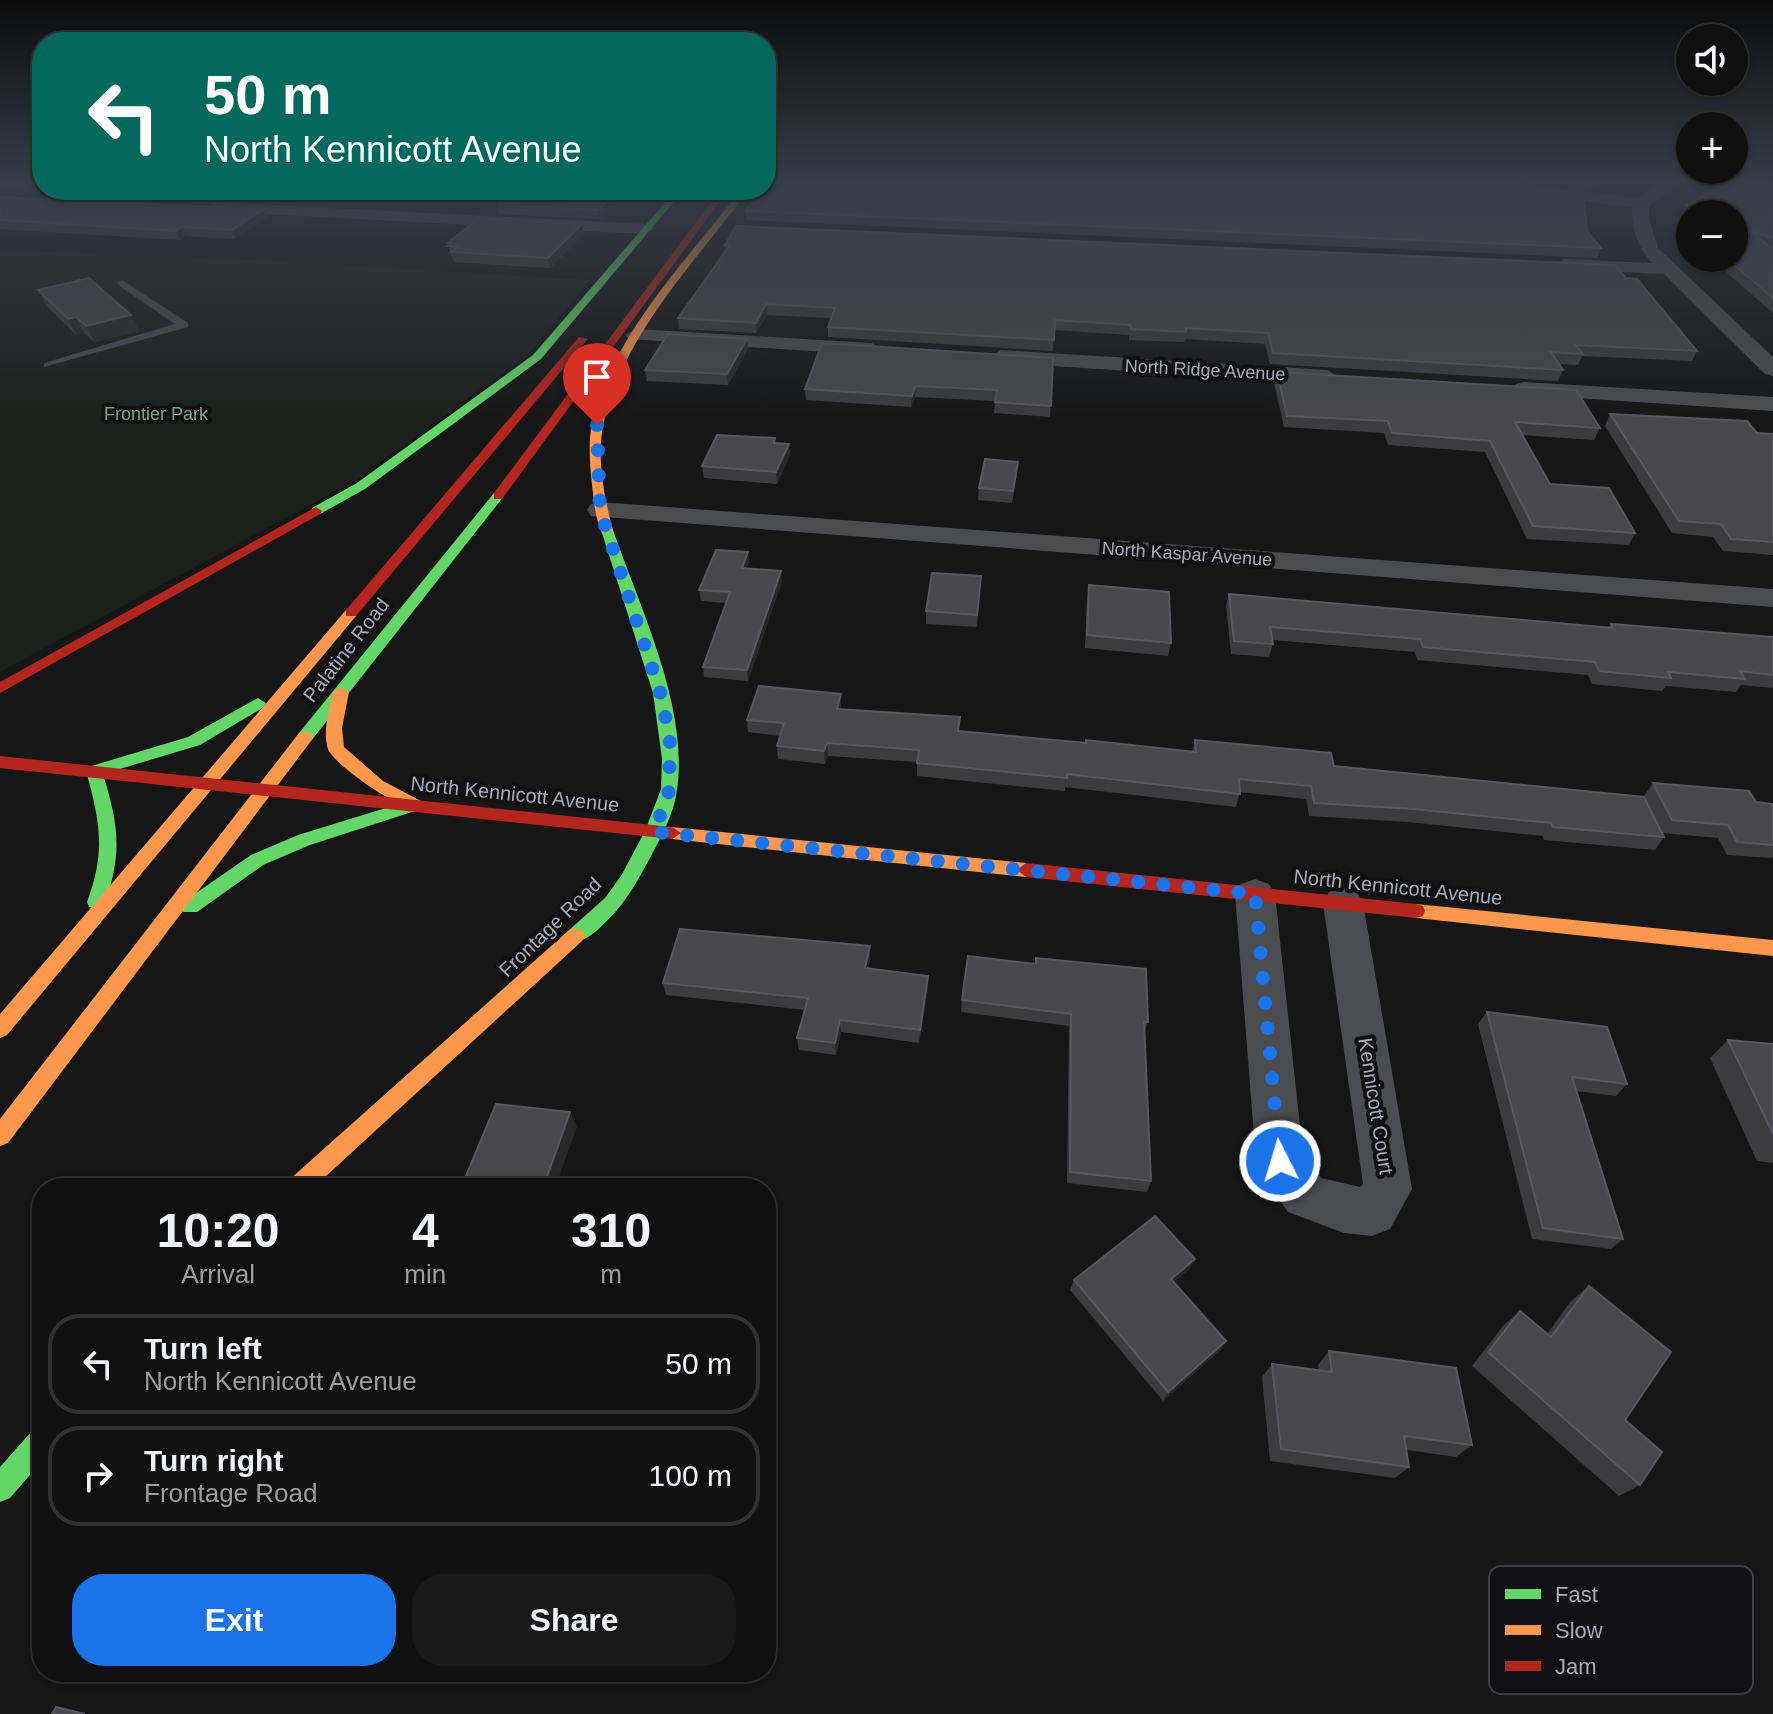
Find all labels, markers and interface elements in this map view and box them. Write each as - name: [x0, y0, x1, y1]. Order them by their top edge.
- map controls: [1676, 24, 1748, 272]
- button: sound: [1676, 24, 1748, 96]
- text: 50 m: [204, 63, 332, 126]
- icon: left: [72, 64, 176, 168]
- button: +: [1676, 112, 1748, 184]
- text: North Kennicott Avenue: [204, 129, 582, 170]
- button: −: [1676, 200, 1748, 272]
- pin: [563, 343, 631, 425]
- icon: arrive: [575, 355, 619, 399]
- street label: North Ridge Avenue: [1124, 356, 1286, 384]
- park label: Frontier Park: [104, 404, 209, 424]
- street label: North Kaspar Avenue: [1101, 538, 1273, 570]
- street label: Palatine Road: [299, 594, 393, 706]
- street label: North Kennicott Avenue: [410, 772, 620, 816]
- street label: North Kennicott Avenue: [1293, 865, 1503, 909]
- street label: Frontage Road: [494, 873, 606, 981]
- street label: Kennicott Court: [1354, 1036, 1398, 1176]
- position arrow: [1238, 1119, 1322, 1203]
- text: 10:20: [157, 1204, 280, 1257]
- text: 4: [412, 1204, 439, 1257]
- text: 310: [571, 1204, 651, 1257]
- text: Arrival: [181, 1259, 255, 1289]
- text: min: [404, 1259, 446, 1289]
- text: m: [600, 1259, 622, 1289]
- text: Turn left: [144, 1332, 262, 1365]
- icon: left: [76, 1342, 120, 1386]
- text: 50 m: [665, 1347, 732, 1380]
- text: North Kennicott Avenue: [144, 1366, 417, 1396]
- text: Turn right: [144, 1444, 283, 1477]
- icon: right: [76, 1454, 120, 1498]
- text: 100 m: [649, 1459, 732, 1492]
- text: Frontage Road: [144, 1478, 317, 1508]
- legend: [1489, 1566, 1753, 1694]
- button: Exit: [72, 1574, 396, 1666]
- button: Share: [412, 1574, 736, 1666]
- text: Fast: [1555, 1582, 1598, 1607]
- text: Slow: [1555, 1618, 1603, 1643]
- text: Jam: [1555, 1654, 1597, 1679]

